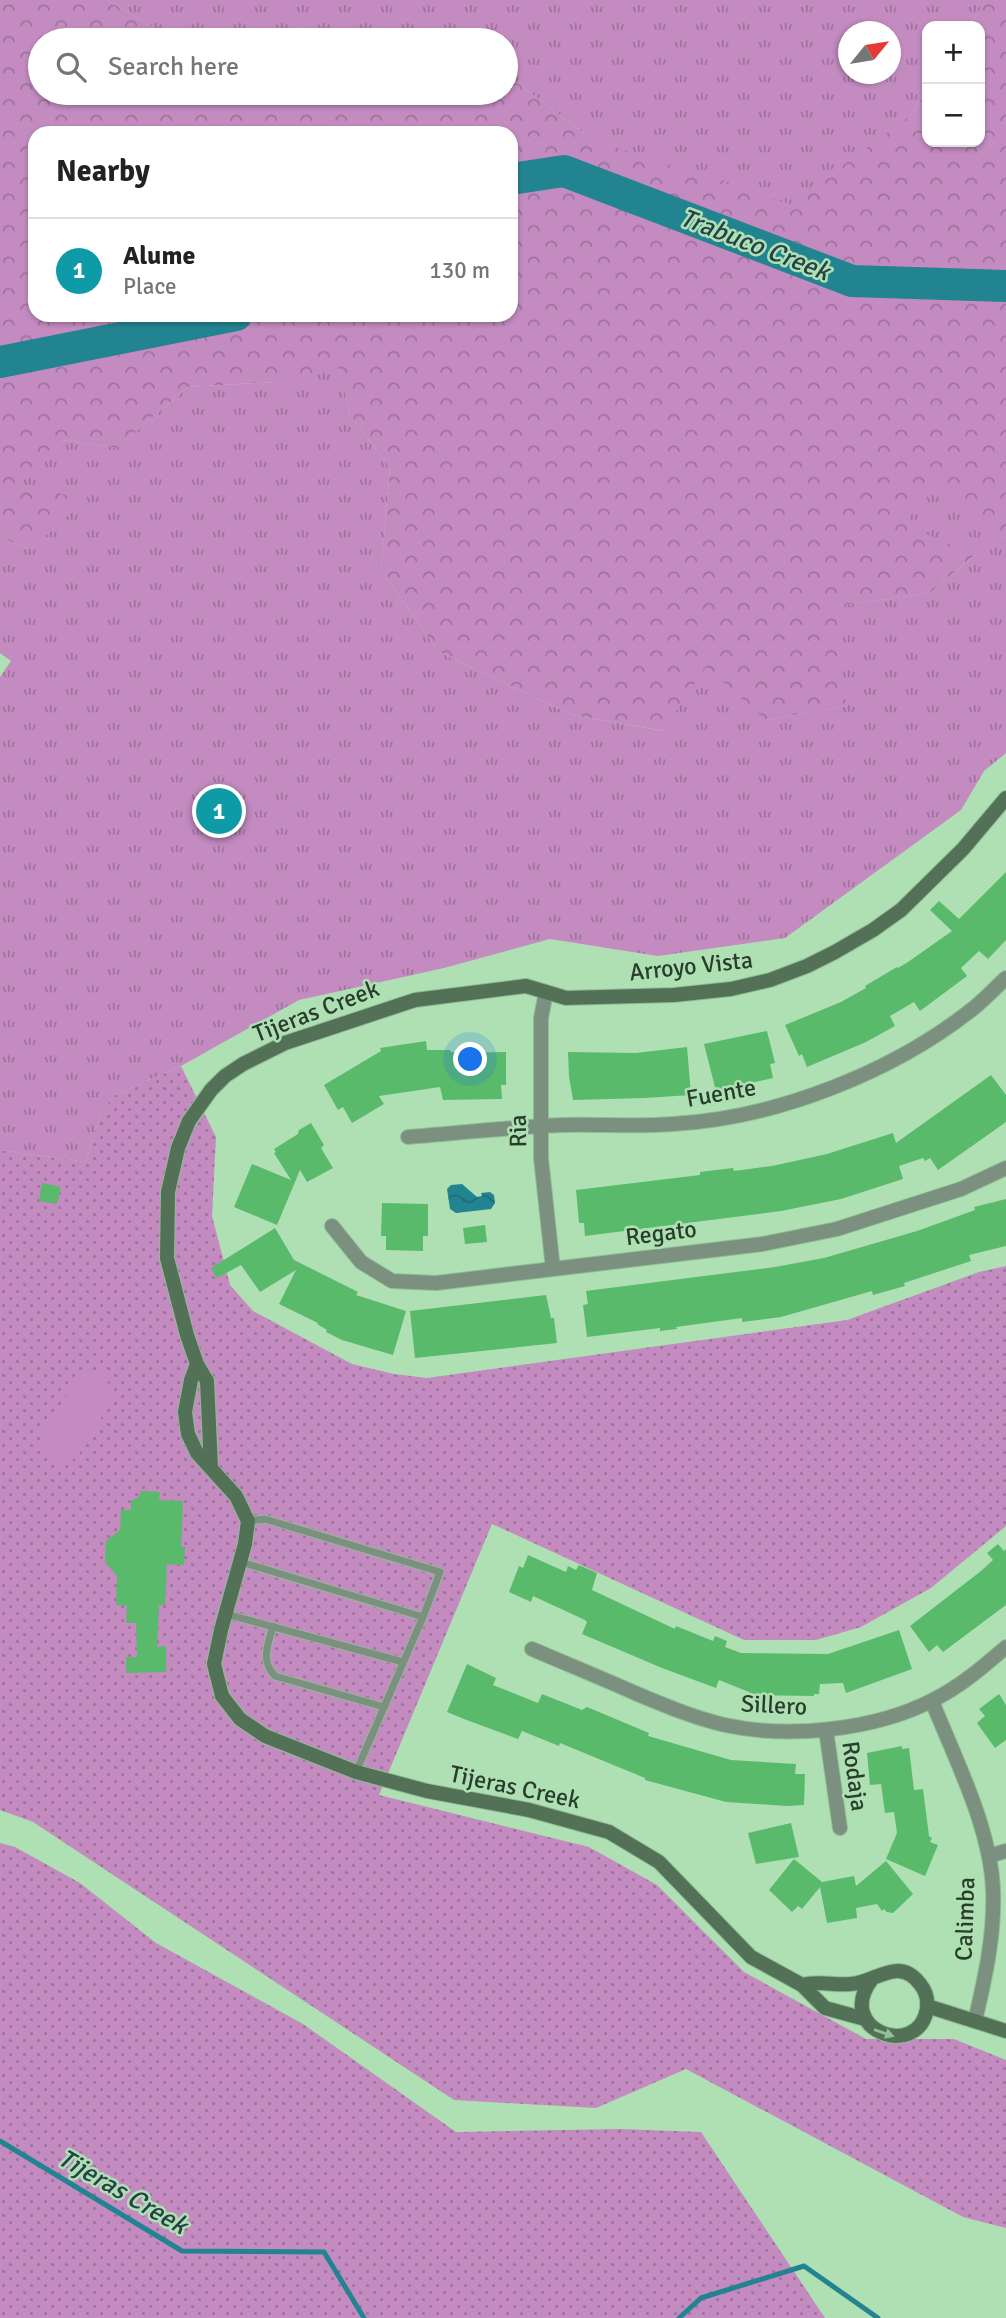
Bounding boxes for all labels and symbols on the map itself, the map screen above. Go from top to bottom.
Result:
north arrow [838,21,901,84]
water label: Trabuco Creek [676,202,836,289]
pin: 1 [196,785,242,837]
street label: Arroyo Vista [628,945,754,987]
street label: Tijeras Creek [249,973,383,1049]
your location [453,1042,487,1076]
street label: Fuente [684,1072,758,1114]
street label: Ria [503,1114,533,1148]
street label: Regato [624,1214,698,1252]
street label: Sillero [740,1688,808,1722]
street label: Rodaja [835,1739,875,1813]
street label: Tijeras Creek [447,1759,583,1815]
street label: Calimba [949,1877,981,1961]
one-way arrow [874,2028,895,2038]
water label: Tijeras Creek [52,2142,194,2243]

